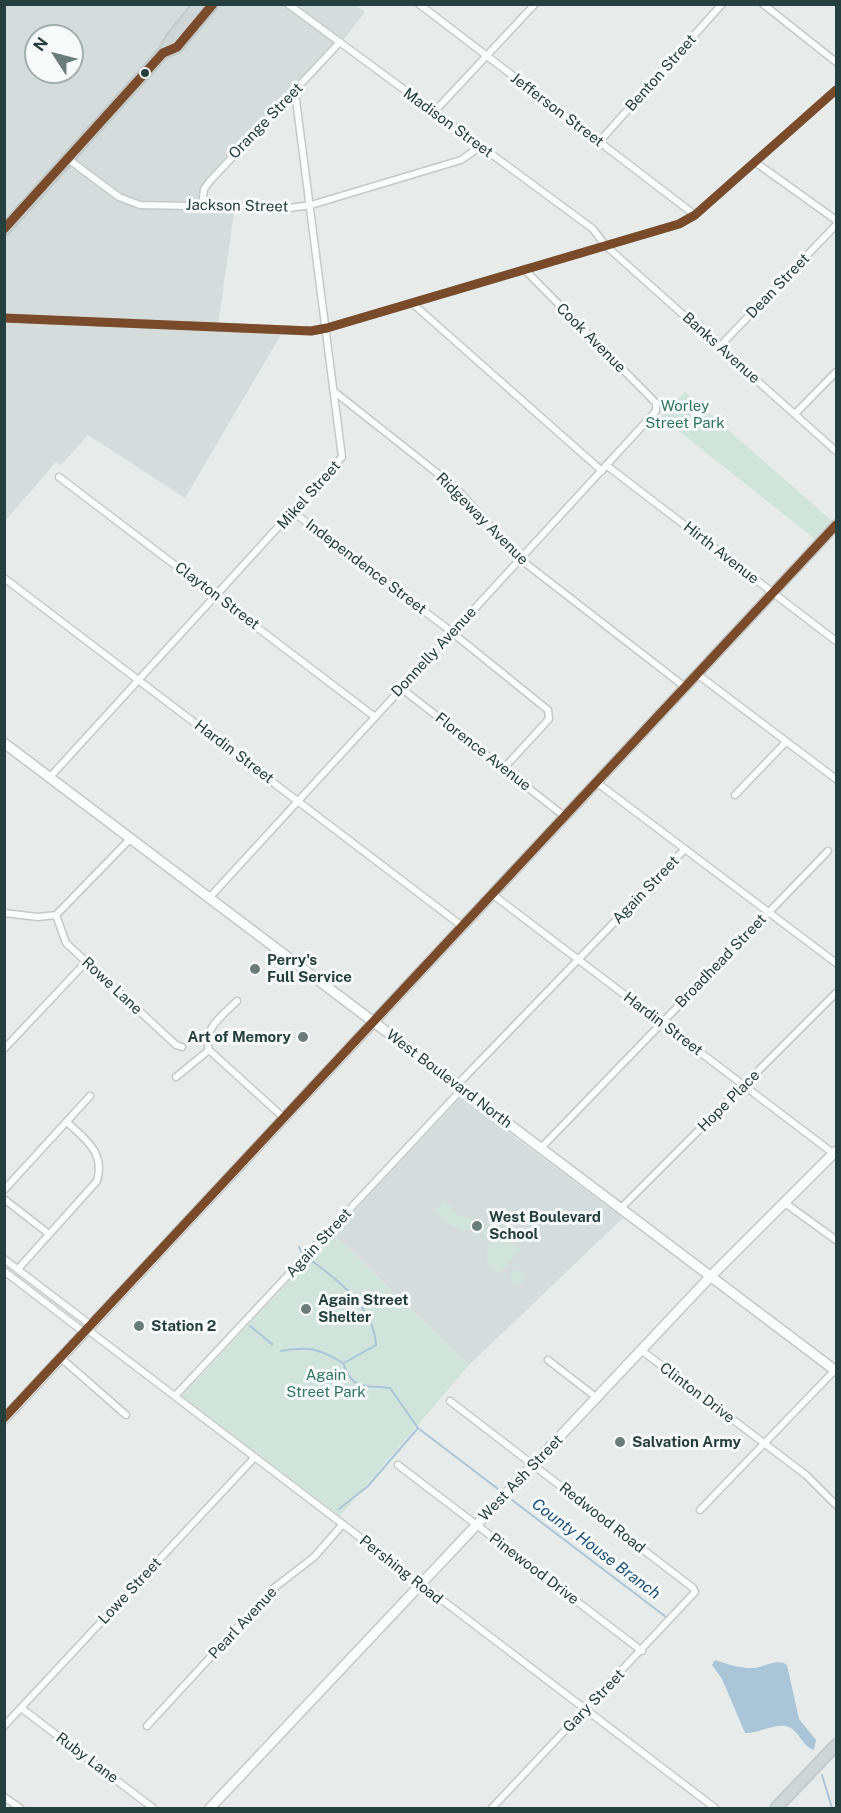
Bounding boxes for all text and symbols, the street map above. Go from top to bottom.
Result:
north arrow [24,24,84,84]
street label: Benton Street [622,31,700,115]
text: N [29,34,52,55]
unlabelled marker [139,67,151,79]
street label: Jefferson Street [507,69,607,151]
street label: Orange Street [225,79,307,163]
street label: Madison Street [400,84,496,162]
street label: Jackson Street [186,196,288,216]
street label: Dean Street [743,250,813,322]
street label: Cook Avenue [553,300,629,376]
street label: Banks Avenue [679,309,763,387]
park label: Worley Street Park [645,397,725,432]
street label: Mikel Street [274,457,344,533]
street label: Ridgeway Avenue [432,469,532,569]
street label: Independence Street [302,516,430,618]
street label: Hirth Avenue [680,518,762,588]
street label: Clayton Street [171,558,263,634]
street label: Donnelly Avenue [388,603,480,701]
street label: Florence Avenue [432,709,534,795]
street label: Hardin Street [191,716,277,788]
street label: Again Street [609,852,683,928]
street label: Broadhead Street [672,910,770,1012]
place label: Perry's Full Service [267,951,352,986]
street label: Rowe Lane [78,954,146,1018]
marker: Perry's Full Service [248,962,262,976]
street label: Hardin Street [620,988,706,1060]
street label: West Boulevard North [383,1026,515,1132]
place label: Art of Memory [188,1028,291,1046]
marker: Art of Memory [296,1030,310,1044]
street label: Hope Place [694,1066,764,1136]
street label: Again Street [283,1205,355,1281]
place label: West Boulevard School [489,1208,601,1243]
marker: West Boulevard School [470,1219,484,1233]
place label: Again Street Shelter [318,1291,409,1326]
marker: Again Street Shelter [299,1302,313,1316]
place label: Station 2 [151,1317,216,1335]
marker: Station 2 [132,1319,146,1333]
street label: Clinton Drive [656,1359,738,1427]
park label: Again Street Park [286,1366,366,1401]
street label: West Ash Street [475,1431,567,1525]
place label: Salvation Army [632,1433,741,1451]
marker: Salvation Army [613,1435,627,1449]
street label: Redwood Road [555,1479,649,1557]
water label: County House Branch [528,1494,664,1604]
street label: Pinewood Drive [486,1529,582,1609]
street label: Pershing Road [356,1532,446,1608]
street label: Lowe Street [95,1554,165,1628]
street label: Pearl Avenue [205,1583,281,1663]
street label: Gary Street [559,1666,629,1736]
street label: Ruby Lane [52,1729,122,1787]

